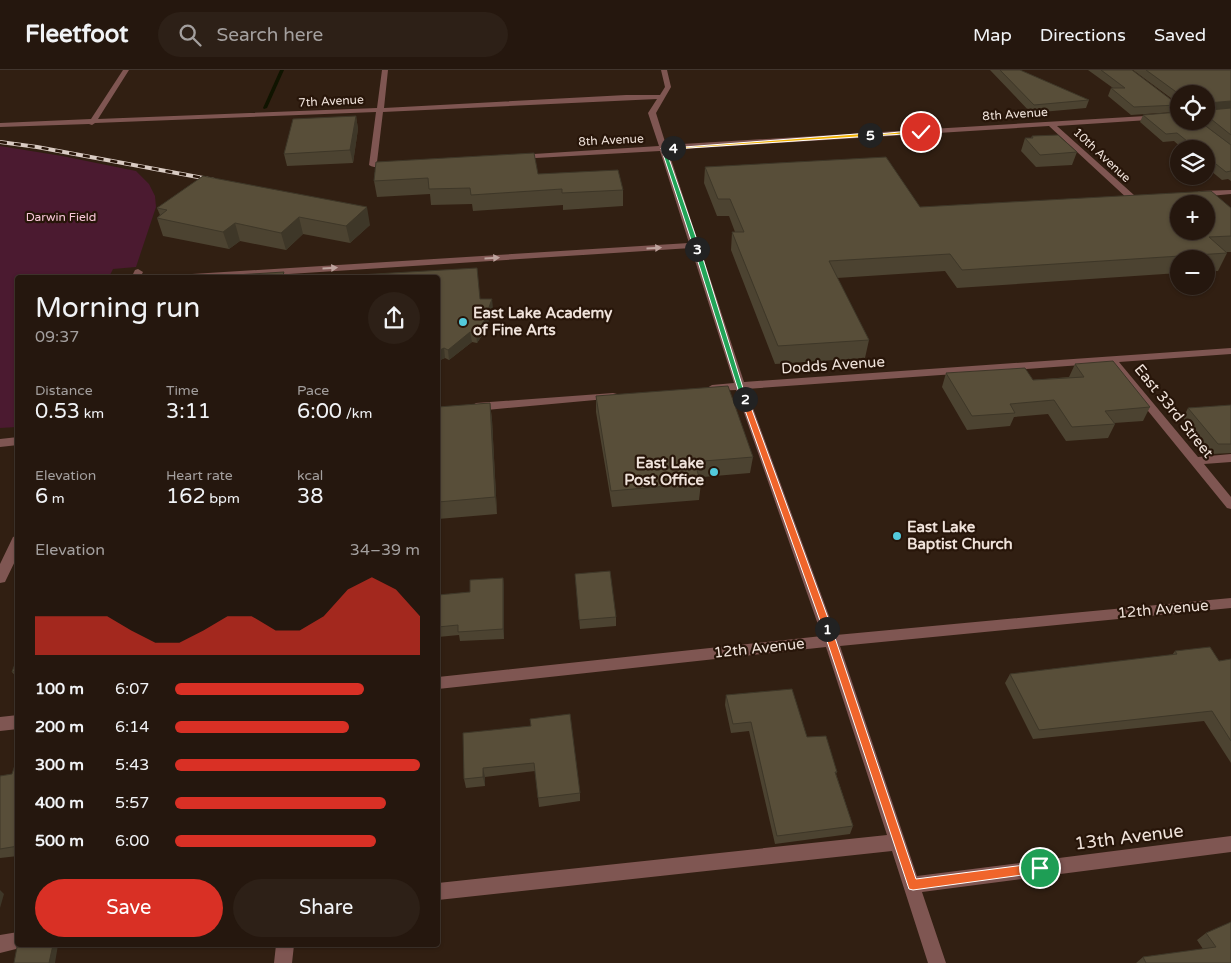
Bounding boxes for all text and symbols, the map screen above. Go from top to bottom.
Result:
search box [158,12,508,57]
text: Fleetfoot [25,20,128,49]
icon: search [176,21,204,49]
text: Search here [216,24,323,46]
text: Map [973,24,1012,46]
text: Directions [1040,24,1126,46]
text: Saved [1154,24,1206,46]
map controls [1170,85,1215,295]
button: locate [1170,85,1215,130]
street label: 7th Avenue [298,92,364,110]
street label: 8th Avenue [982,105,1048,123]
pin [900,111,942,153]
icon: check [907,118,935,146]
pin: 5 [858,122,882,148]
street label: 10th Avenue [1071,125,1134,185]
text: 5 [866,127,875,144]
street label: 8th Avenue [578,131,644,149]
pin: 4 [660,136,686,160]
text: 4 [669,140,678,157]
button: layers [1170,140,1215,185]
button: + [1170,195,1215,240]
park label: Darwin Field [26,210,96,224]
pin: 3 [684,236,710,262]
text: 3 [693,241,702,258]
one-way arrow [646,243,662,251]
button: − [1170,250,1215,295]
one-way arrow [484,253,500,261]
one-way arrow [322,263,338,271]
text: Morning run [35,291,200,325]
button: share [368,292,420,344]
place label: East Lake Academy of Fine Arts [473,304,612,339]
marker: East Lake Academy of Fine Arts [457,316,469,328]
text: 09:37 [35,327,79,347]
street label: Dodds Avenue [781,352,885,378]
street label: East 33rd Street [1131,361,1217,462]
text: Distance [35,382,93,399]
text: Time [166,382,199,399]
text: Pace [297,382,329,399]
pin: 2 [732,386,758,412]
text: 2 [741,391,750,408]
text: 0.53 [35,399,80,424]
text: 3:11 [166,399,211,424]
text: 6:00 [297,399,342,424]
text: km [80,405,104,422]
text: /km [342,405,372,422]
place label: East Lake Post Office [624,454,705,489]
marker: East Lake Post Office [708,466,720,478]
text: Elevation [35,467,96,484]
text: Heart rate [166,467,233,484]
text: kcal [297,467,323,484]
text: 6 [35,484,48,509]
text: 162 [166,484,206,509]
text: 38 [297,484,323,509]
text: m [48,490,65,507]
text: bpm [206,490,240,507]
place label: East Lake Baptist Church [907,518,1013,554]
marker: East Lake Baptist Church [891,530,903,542]
text: Elevation [35,540,105,560]
text: 34–39 m [350,540,420,560]
street label: 12th Avenue [1117,596,1209,622]
pin: 1 [814,616,840,642]
text: 1 [823,621,832,638]
street label: 12th Avenue [713,634,805,662]
text: 100 m [35,679,84,699]
text: 6:07 [115,679,149,699]
text: 200 m [35,717,84,737]
text: 6:14 [115,717,149,737]
text: 300 m [35,755,84,775]
text: 5:43 [115,755,149,775]
text: 400 m [35,793,84,813]
text: 5:57 [115,793,149,813]
street label: 13th Avenue [1073,819,1185,855]
text: 500 m [35,831,84,851]
text: 6:00 [115,831,149,851]
pin [1019,847,1061,889]
icon: arrive [1026,854,1054,882]
button: Save [35,879,223,937]
button: Share [233,879,420,937]

